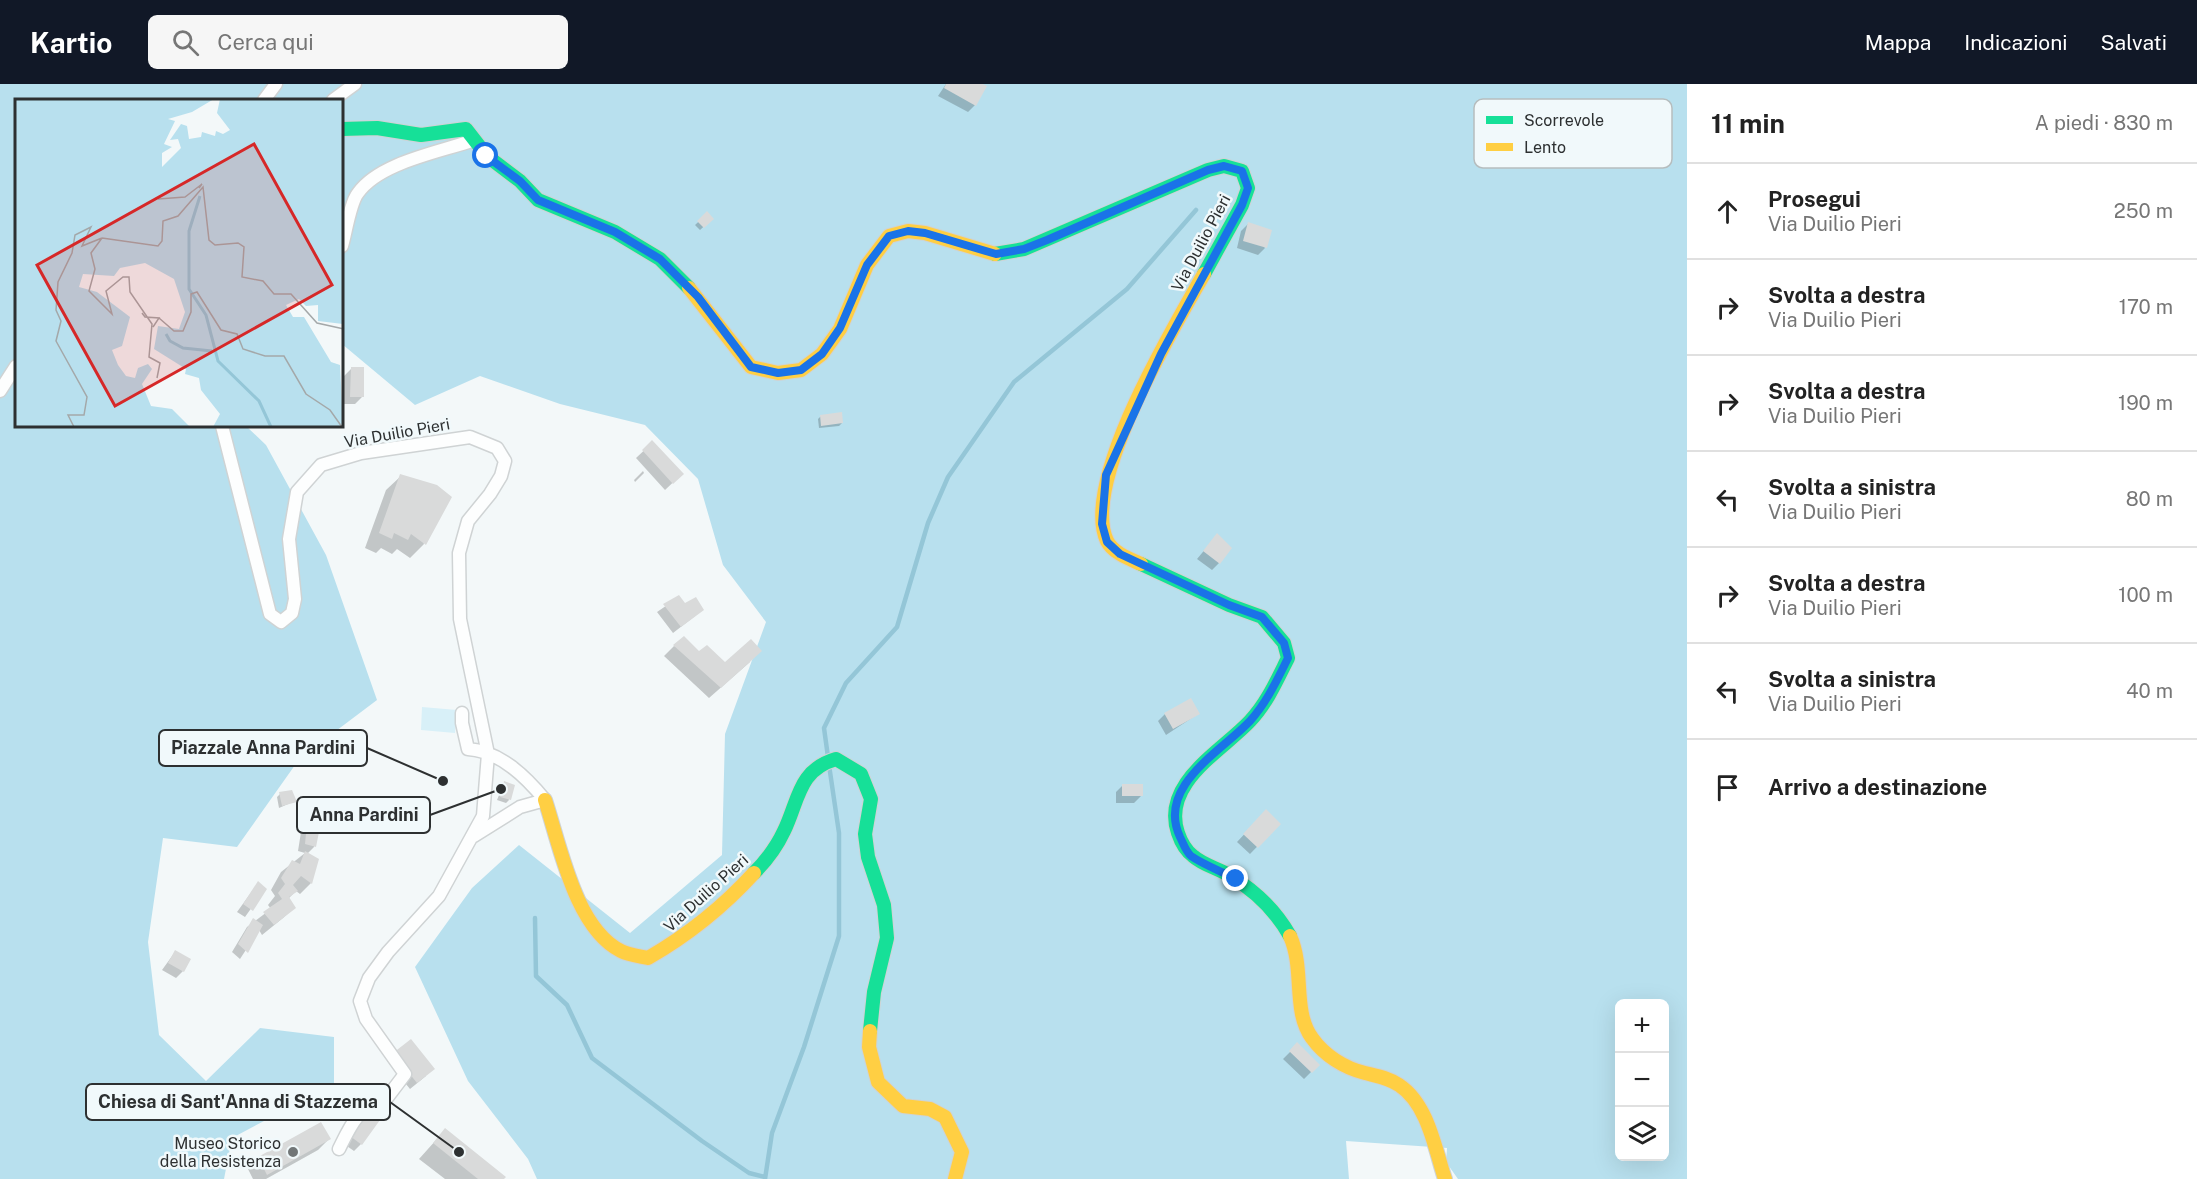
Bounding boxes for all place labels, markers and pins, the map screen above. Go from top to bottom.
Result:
callout: Piazzale Anna Pardini [159,730,367,766]
callout: Anna Pardini [297,797,430,833]
callout: Chiesa di Sant'Anna di Stazzema [86,1084,390,1120]
place label: Museo Storico della Resistenza [160,1134,281,1171]
marker: Museo Storico della Resistenza [286,1145,300,1159]

